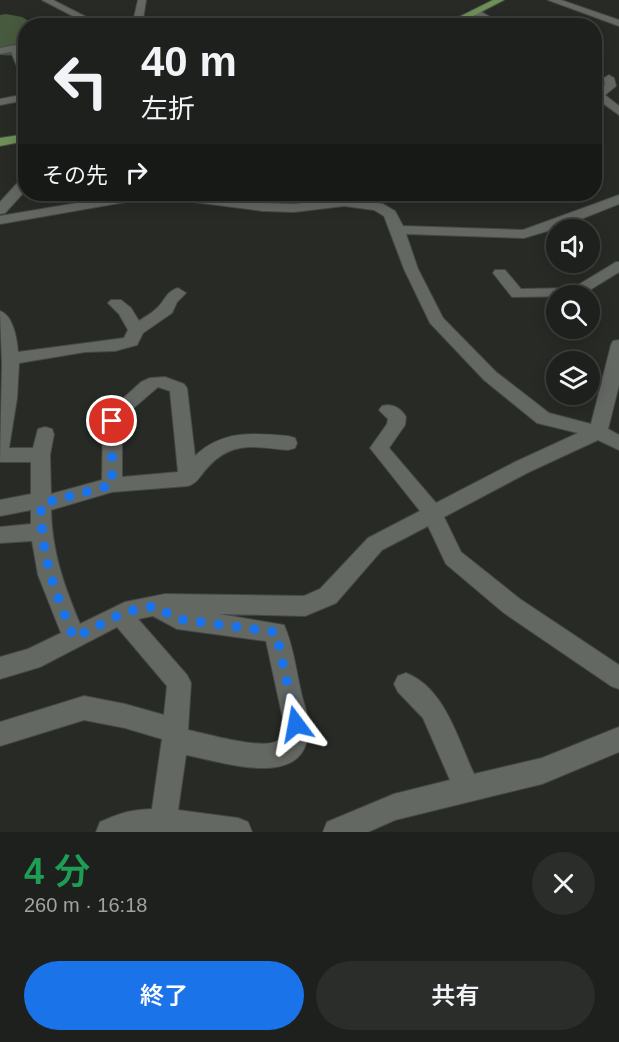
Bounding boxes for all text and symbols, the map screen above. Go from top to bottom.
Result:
text: 40 m [141,38,237,85]
icon: left [42,42,120,120]
text: 左折 [141,94,195,124]
icon: right [120,156,153,189]
text: その先 [42,163,108,188]
map controls [546,219,600,405]
button: sound [546,219,600,273]
button: search [546,285,600,339]
button: layers [546,351,600,405]
pin [86,395,137,446]
icon: arrive [95,404,128,437]
position arrow [264,692,328,756]
text: 4 分 [24,851,90,892]
button: close [532,852,595,915]
text: 260 m · 16:18 [24,894,147,916]
button: 終了 [24,961,304,1030]
button: 共有 [316,961,595,1030]

